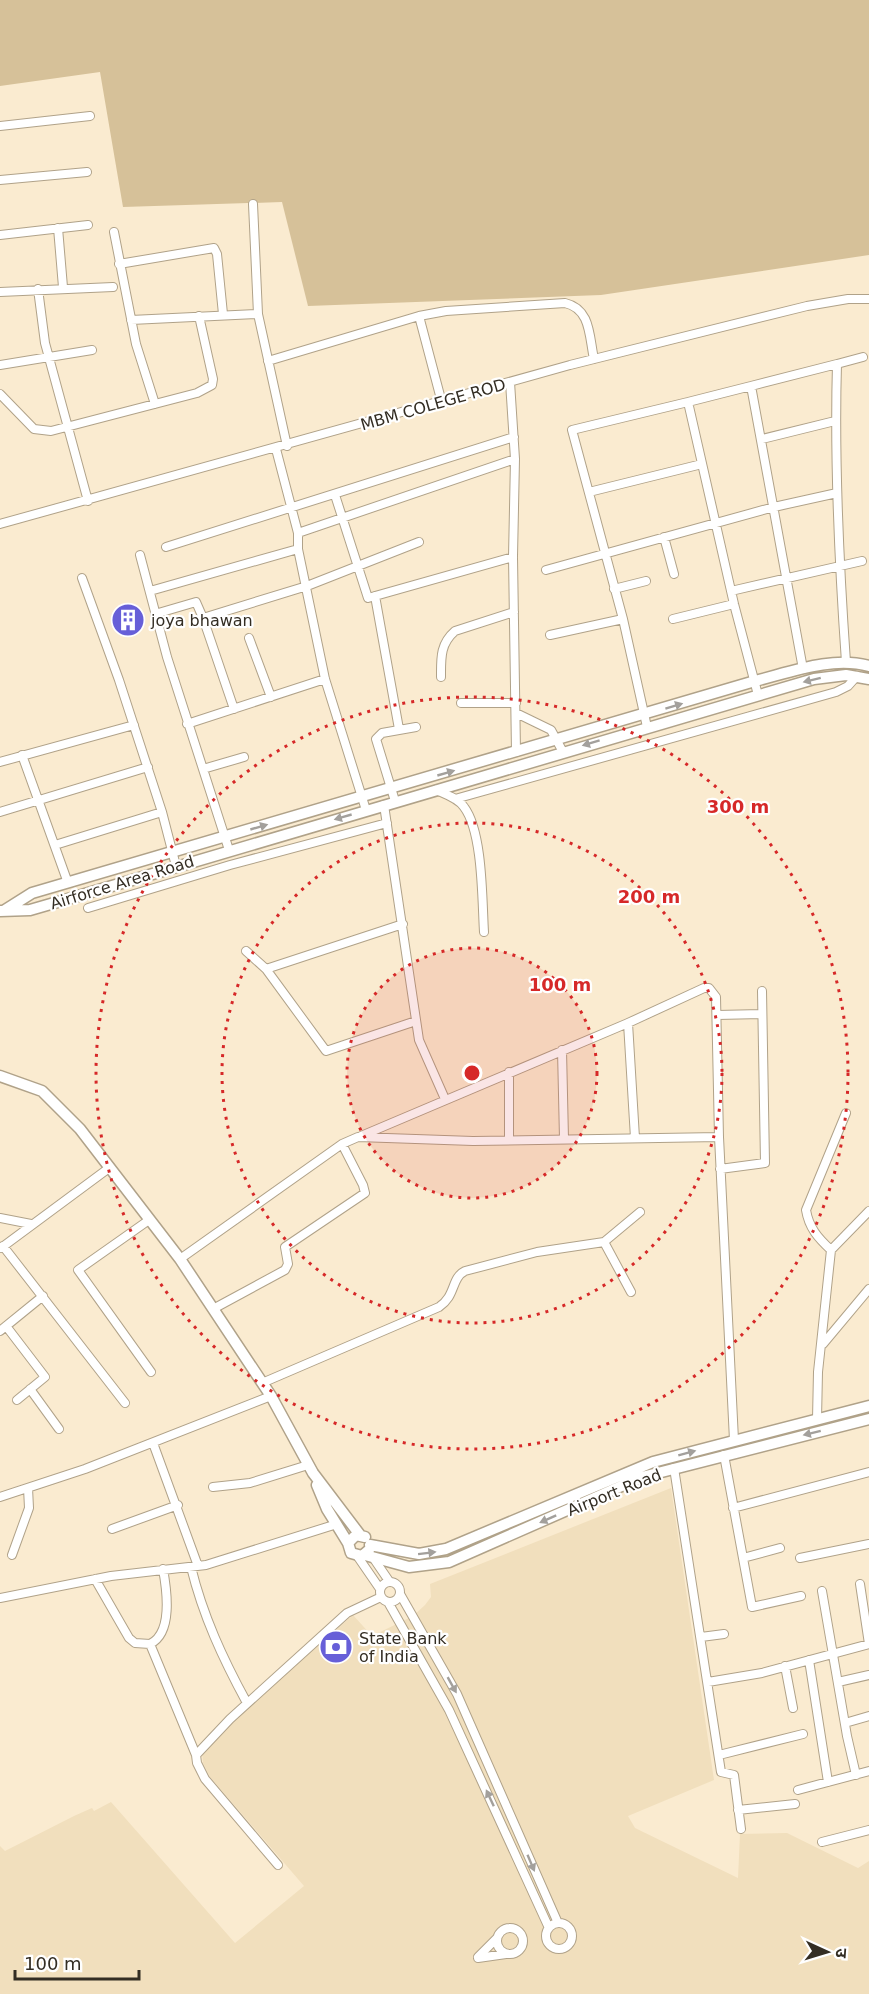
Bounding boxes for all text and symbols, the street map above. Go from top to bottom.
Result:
street label: MBM COLEGE ROD [358,375,508,434]
building icon: joya bhawan [110,602,146,638]
place label: joya bhawan [150,611,253,630]
one-way arrow [802,676,821,686]
one-way arrow [665,701,683,710]
one-way arrow [582,739,600,748]
one-way arrow [437,768,455,777]
text: 300 m [707,796,769,817]
one-way arrow [334,813,352,822]
one-way arrow [250,822,268,831]
street label: Airforce Area Road [48,852,196,913]
text: 200 m [618,886,680,907]
text: 100 m [529,974,591,995]
centre of rings [462,1063,482,1083]
one-way arrow [803,1428,821,1438]
one-way arrow [678,1447,696,1457]
street label: Airport Road [564,1465,664,1520]
one-way arrow [538,1514,556,1524]
one-way arrow [418,1548,437,1557]
bank icon: State Bank of India [318,1629,354,1665]
place label: State Bank of India [359,1629,447,1666]
one-way arrow [446,1677,457,1693]
one-way arrow [485,1790,494,1807]
one-way arrow [527,1854,536,1872]
north arrow [797,1922,857,1982]
scale bar [15,1943,140,1981]
text: उ [832,1948,851,1959]
text: 100 m [24,1953,82,1974]

